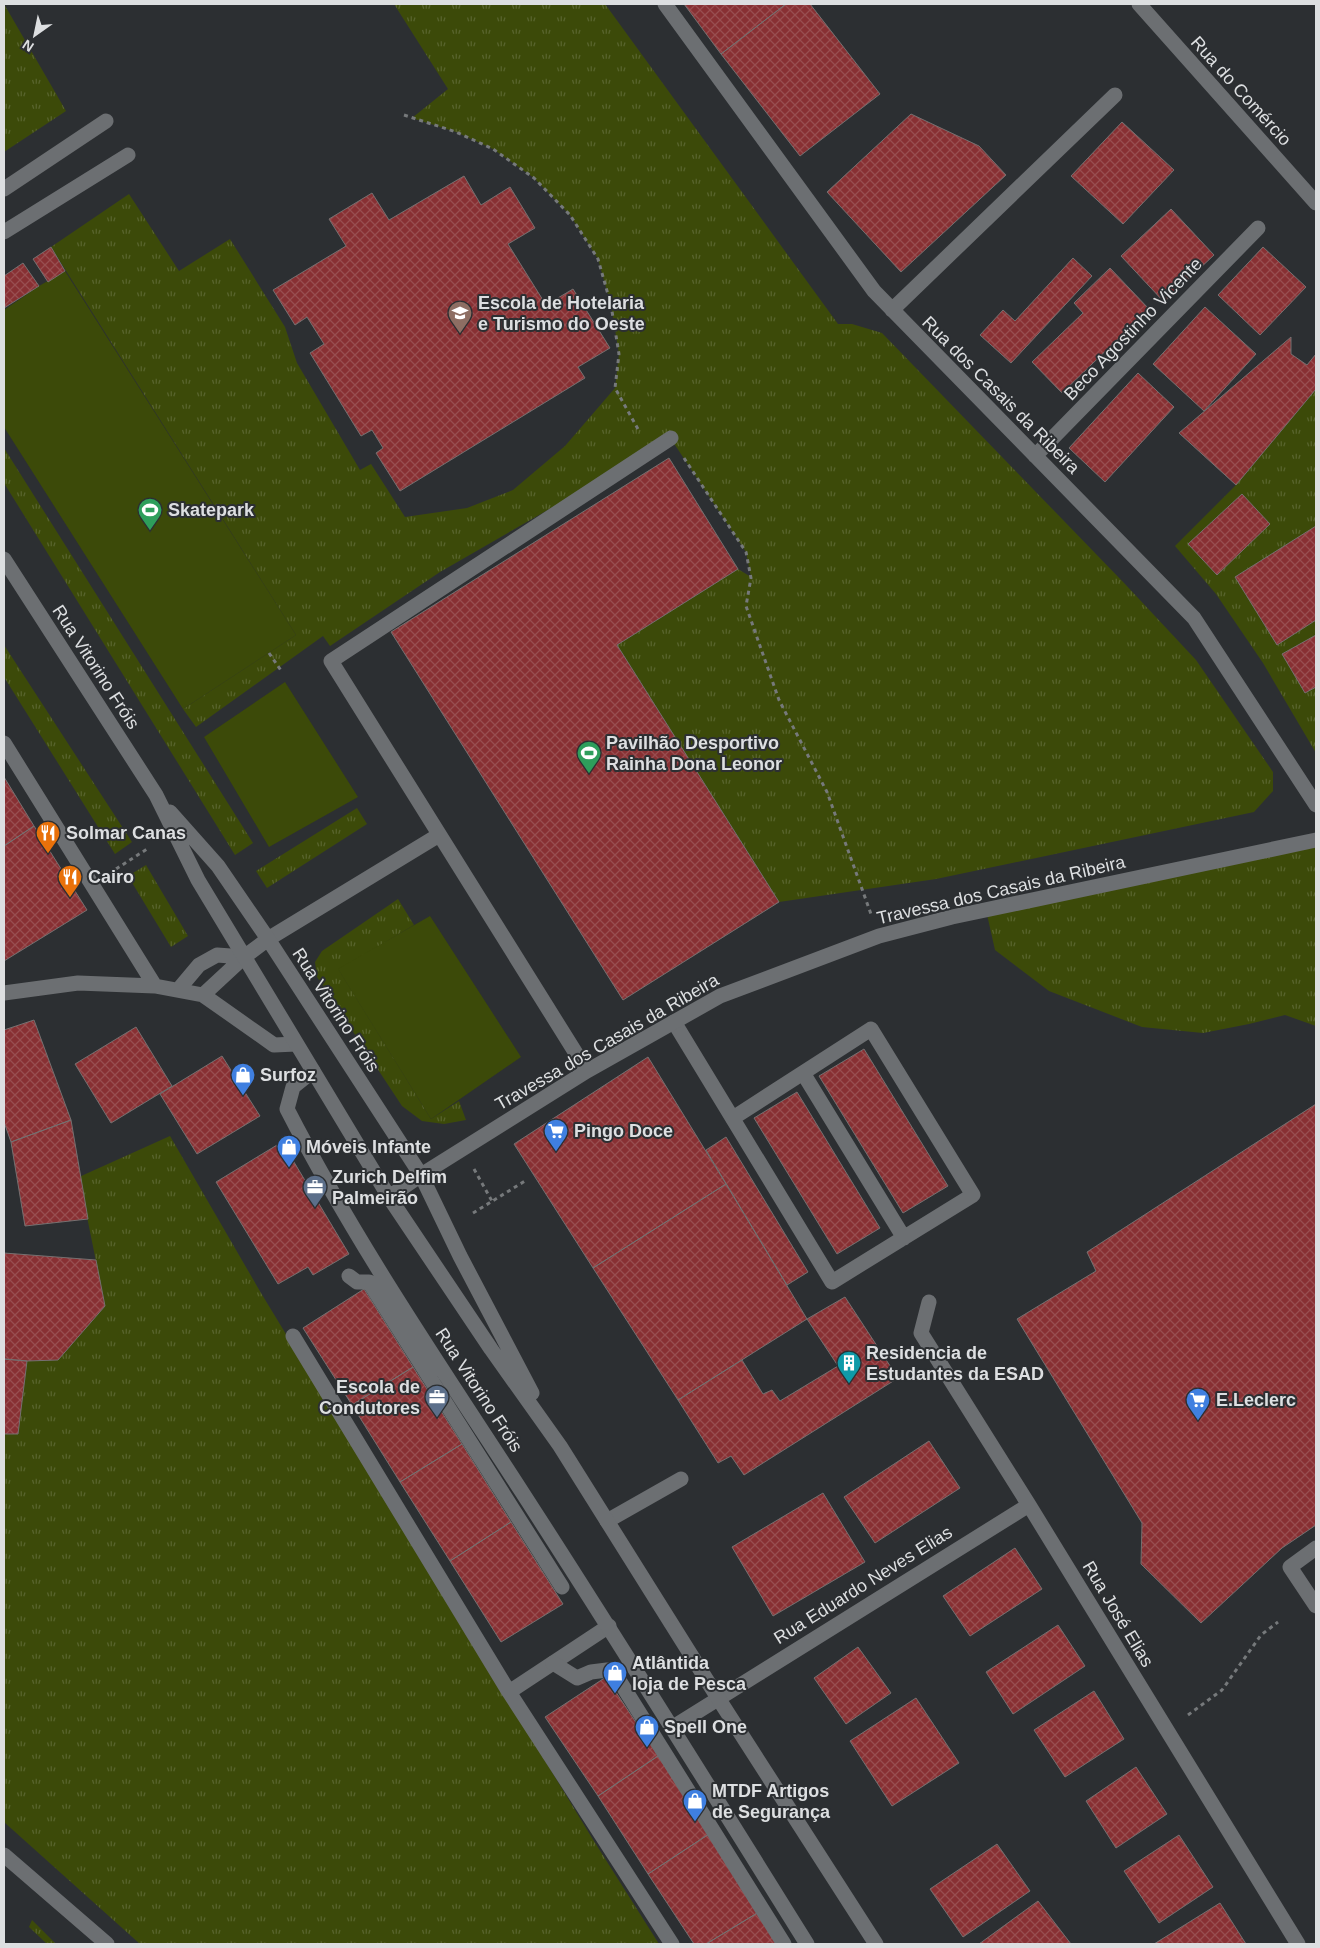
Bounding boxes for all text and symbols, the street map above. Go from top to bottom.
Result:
north arrow [10,10,60,60]
street label: Rua do Comércio [1187,32,1295,150]
text: N [19,36,37,55]
street label: Beco Agostinho Vicente [1060,254,1206,404]
place label: Escola de Hotelaria e Turismo do Oeste [478,293,645,334]
school or university icon: Escola de Hotelaria e Turismo do Oeste [447,300,473,334]
street label: Rua dos Casais da Ribeira [918,312,1084,478]
sports icon: Skatepark [137,497,163,531]
place label: Skatepark [168,500,255,520]
street label: Rua Vitorino Fróis [48,601,144,733]
place label: Pavilhão Desportivo Rainha Dona Leonor [606,733,782,774]
sports icon: Pavilhão Desportivo Rainha Dona Leonor [576,740,602,774]
restaurant icon: Solmar Canas [35,820,61,854]
place label: Solmar Canas [66,823,186,843]
street label: Travessa dos Casais da Ribeira [875,851,1128,928]
restaurant icon: Cairo [57,864,83,898]
place label: Cairo [88,867,134,887]
street label: Rua Vitorino Fróis [288,944,384,1076]
street label: Travessa dos Casais da Ribeira [492,969,723,1114]
shop icon: Surfoz [230,1062,256,1096]
place label: Surfoz [260,1065,316,1085]
supermarket icon: Pingo Doce [543,1118,569,1152]
place label: Pingo Doce [574,1121,673,1141]
shop icon: Móveis Infante [276,1134,302,1168]
place label: Móveis Infante [306,1137,431,1157]
place label: Zurich Delfim Palmeirão [332,1167,447,1208]
office icon: Zurich Delfim Palmeirão [302,1174,328,1208]
street label: Rua Vitorino Fróis [431,1324,527,1456]
place label: Residencia de Estudantes da ESAD [866,1343,1044,1384]
building icon: Residencia de Estudantes da ESAD [836,1350,862,1384]
place label: Escola de Condutores [319,1377,420,1418]
office icon: Escola de Condutores [424,1384,450,1418]
supermarket icon: E.Leclerc [1185,1387,1211,1421]
place label: E.Leclerc [1216,1390,1296,1410]
street label: Rua Eduardo Neves Elias [770,1522,956,1648]
street label: Rua José Elias [1079,1557,1157,1671]
place label: Atlântida loja de Pesca [632,1653,747,1694]
shop icon: Atlântida loja de Pesca [602,1660,628,1694]
shop icon: Spell One [634,1714,660,1748]
place label: Spell One [664,1717,747,1737]
place label: MTDF Artigos de Segurança [712,1781,831,1822]
shop icon: MTDF Artigos de Segurança [682,1788,708,1822]

